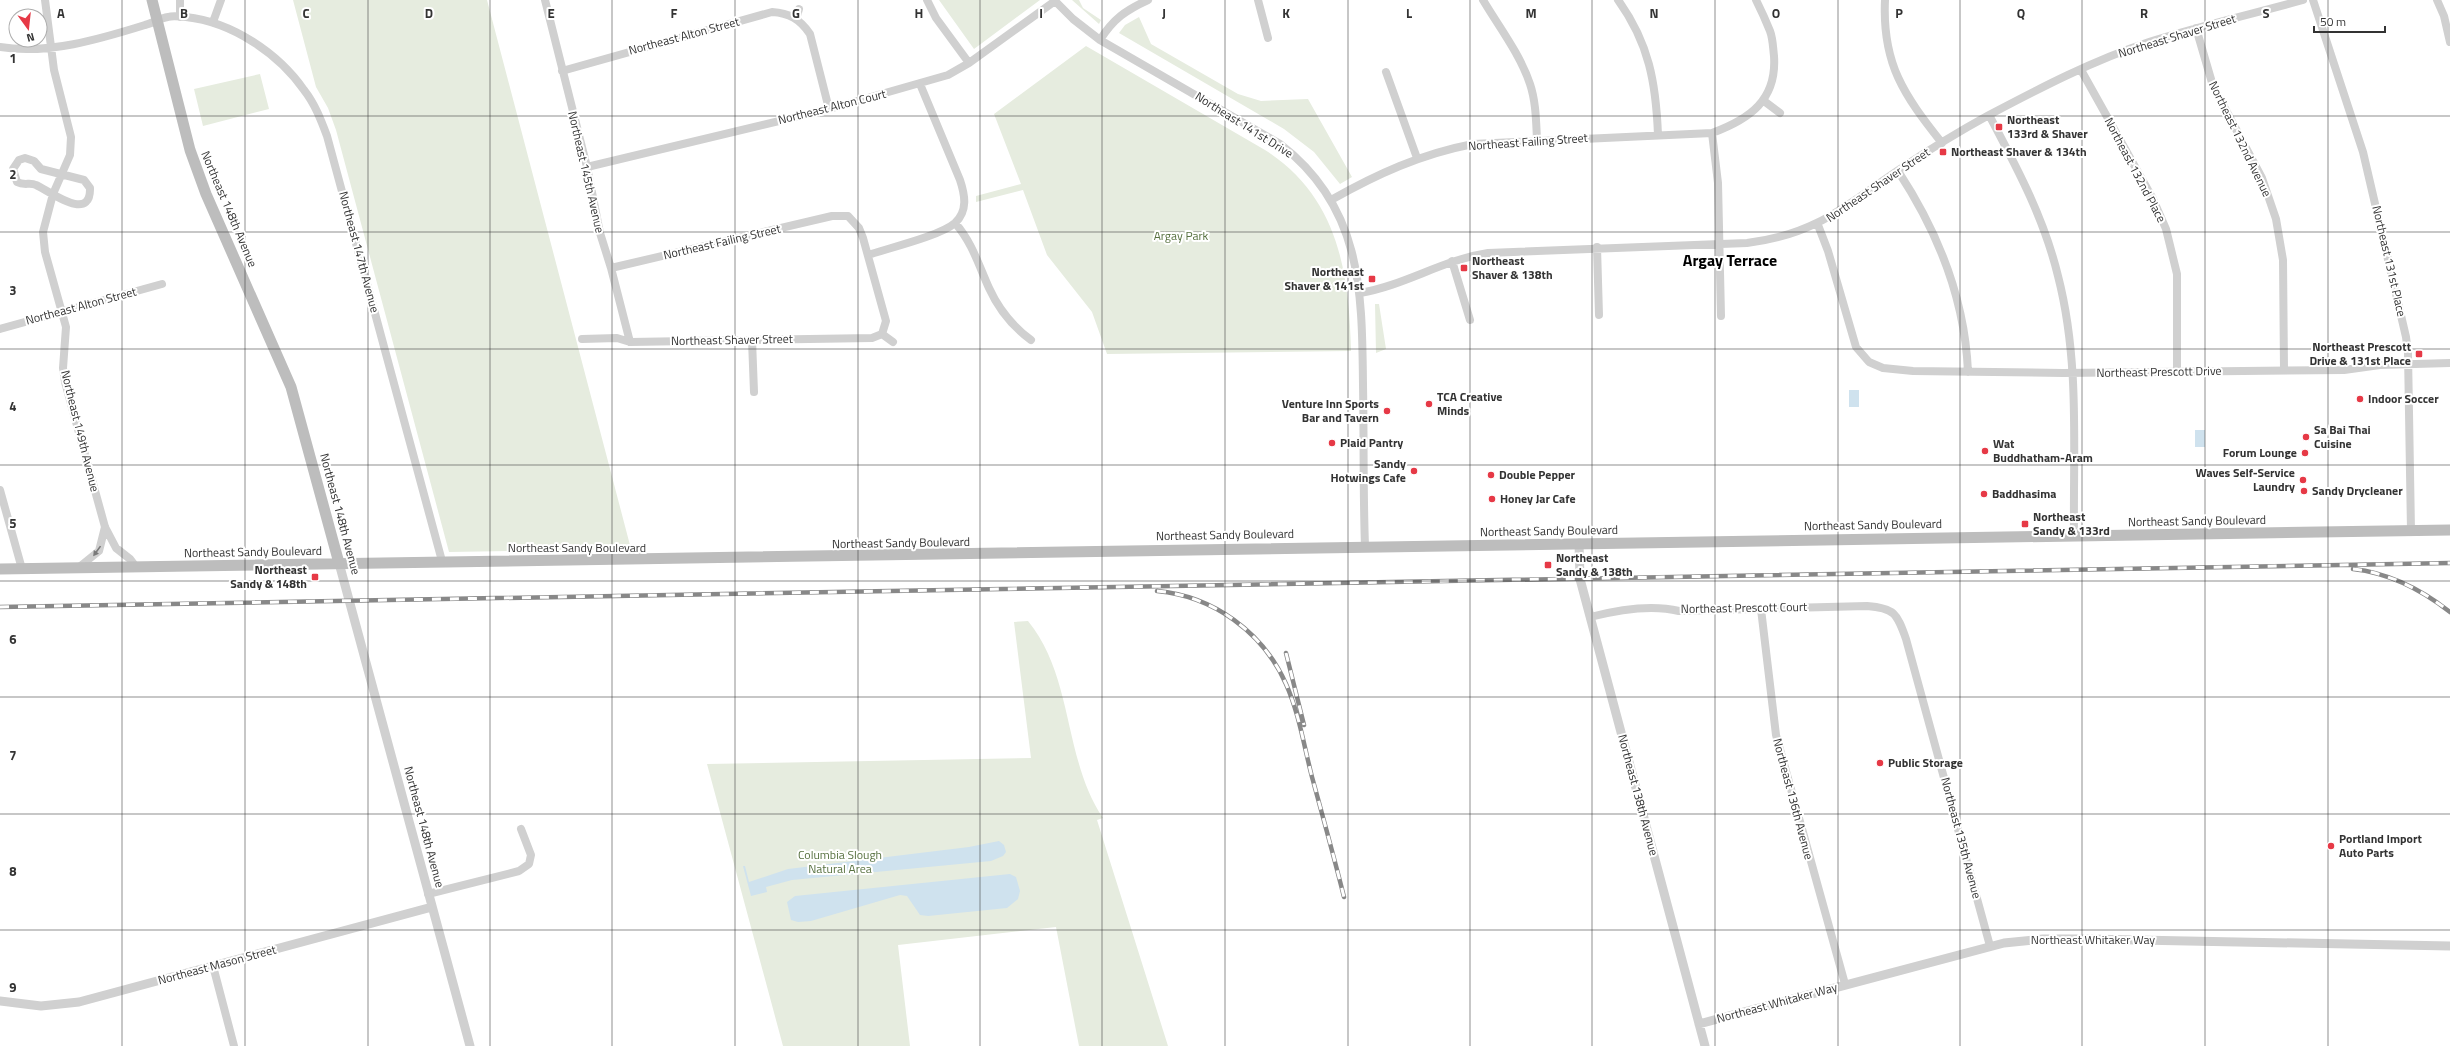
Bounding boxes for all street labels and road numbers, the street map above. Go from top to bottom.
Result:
street label: Northeast Shaver Street [2116,8,2239,62]
street label: Northeast Alton Street [626,11,742,59]
street label: Northeast 132nd Avenue [2204,78,2277,200]
street label: Northeast Alton Court [776,84,889,129]
street label: Northeast 141st Drive [1192,87,1297,162]
street label: Northeast 145th Avenue [563,109,610,235]
street label: Northeast 132nd Place [2100,114,2171,226]
street label: Northeast Failing Street [1468,128,1589,155]
street label: Northeast Shaver Street [1822,142,1934,227]
street label: Northeast 148th Avenue [196,148,263,270]
street label: Northeast 147th Avenue [334,189,385,315]
street label: Northeast 131st Place [2367,203,2412,318]
street label: Northeast Failing Street [661,219,783,264]
street label: Northeast Alton Street [23,281,139,329]
street label: Northeast Shaver Street [671,329,794,350]
street label: Northeast Prescott Drive [2096,361,2222,382]
street label: Northeast 149th Avenue [56,368,105,494]
street label: Northeast 148th Avenue [315,451,366,577]
street label: Northeast Sandy Boulevard [2128,510,2266,531]
street label: Northeast Sandy Boulevard [1804,514,1942,535]
street label: Northeast Sandy Boulevard [1480,520,1618,541]
street label: Northeast Sandy Boulevard [1156,524,1294,545]
street label: Northeast Sandy Boulevard [832,532,970,553]
street label: Northeast Sandy Boulevard [508,538,646,557]
street label: Northeast Sandy Boulevard [184,541,322,562]
street label: Northeast Prescott Court [1681,597,1808,618]
street label: Northeast 138th Avenue [1613,732,1664,858]
street label: Northeast 136th Avenue [1768,736,1819,862]
street label: Northeast 148th Avenue [399,764,450,890]
street label: Northeast 135th Avenue [1936,775,1987,901]
street label: Northeast Whitaker Way [2031,930,2155,949]
street label: Northeast Mason Street [156,939,279,989]
street label: Northeast Whitaker Way [1714,977,1840,1028]

